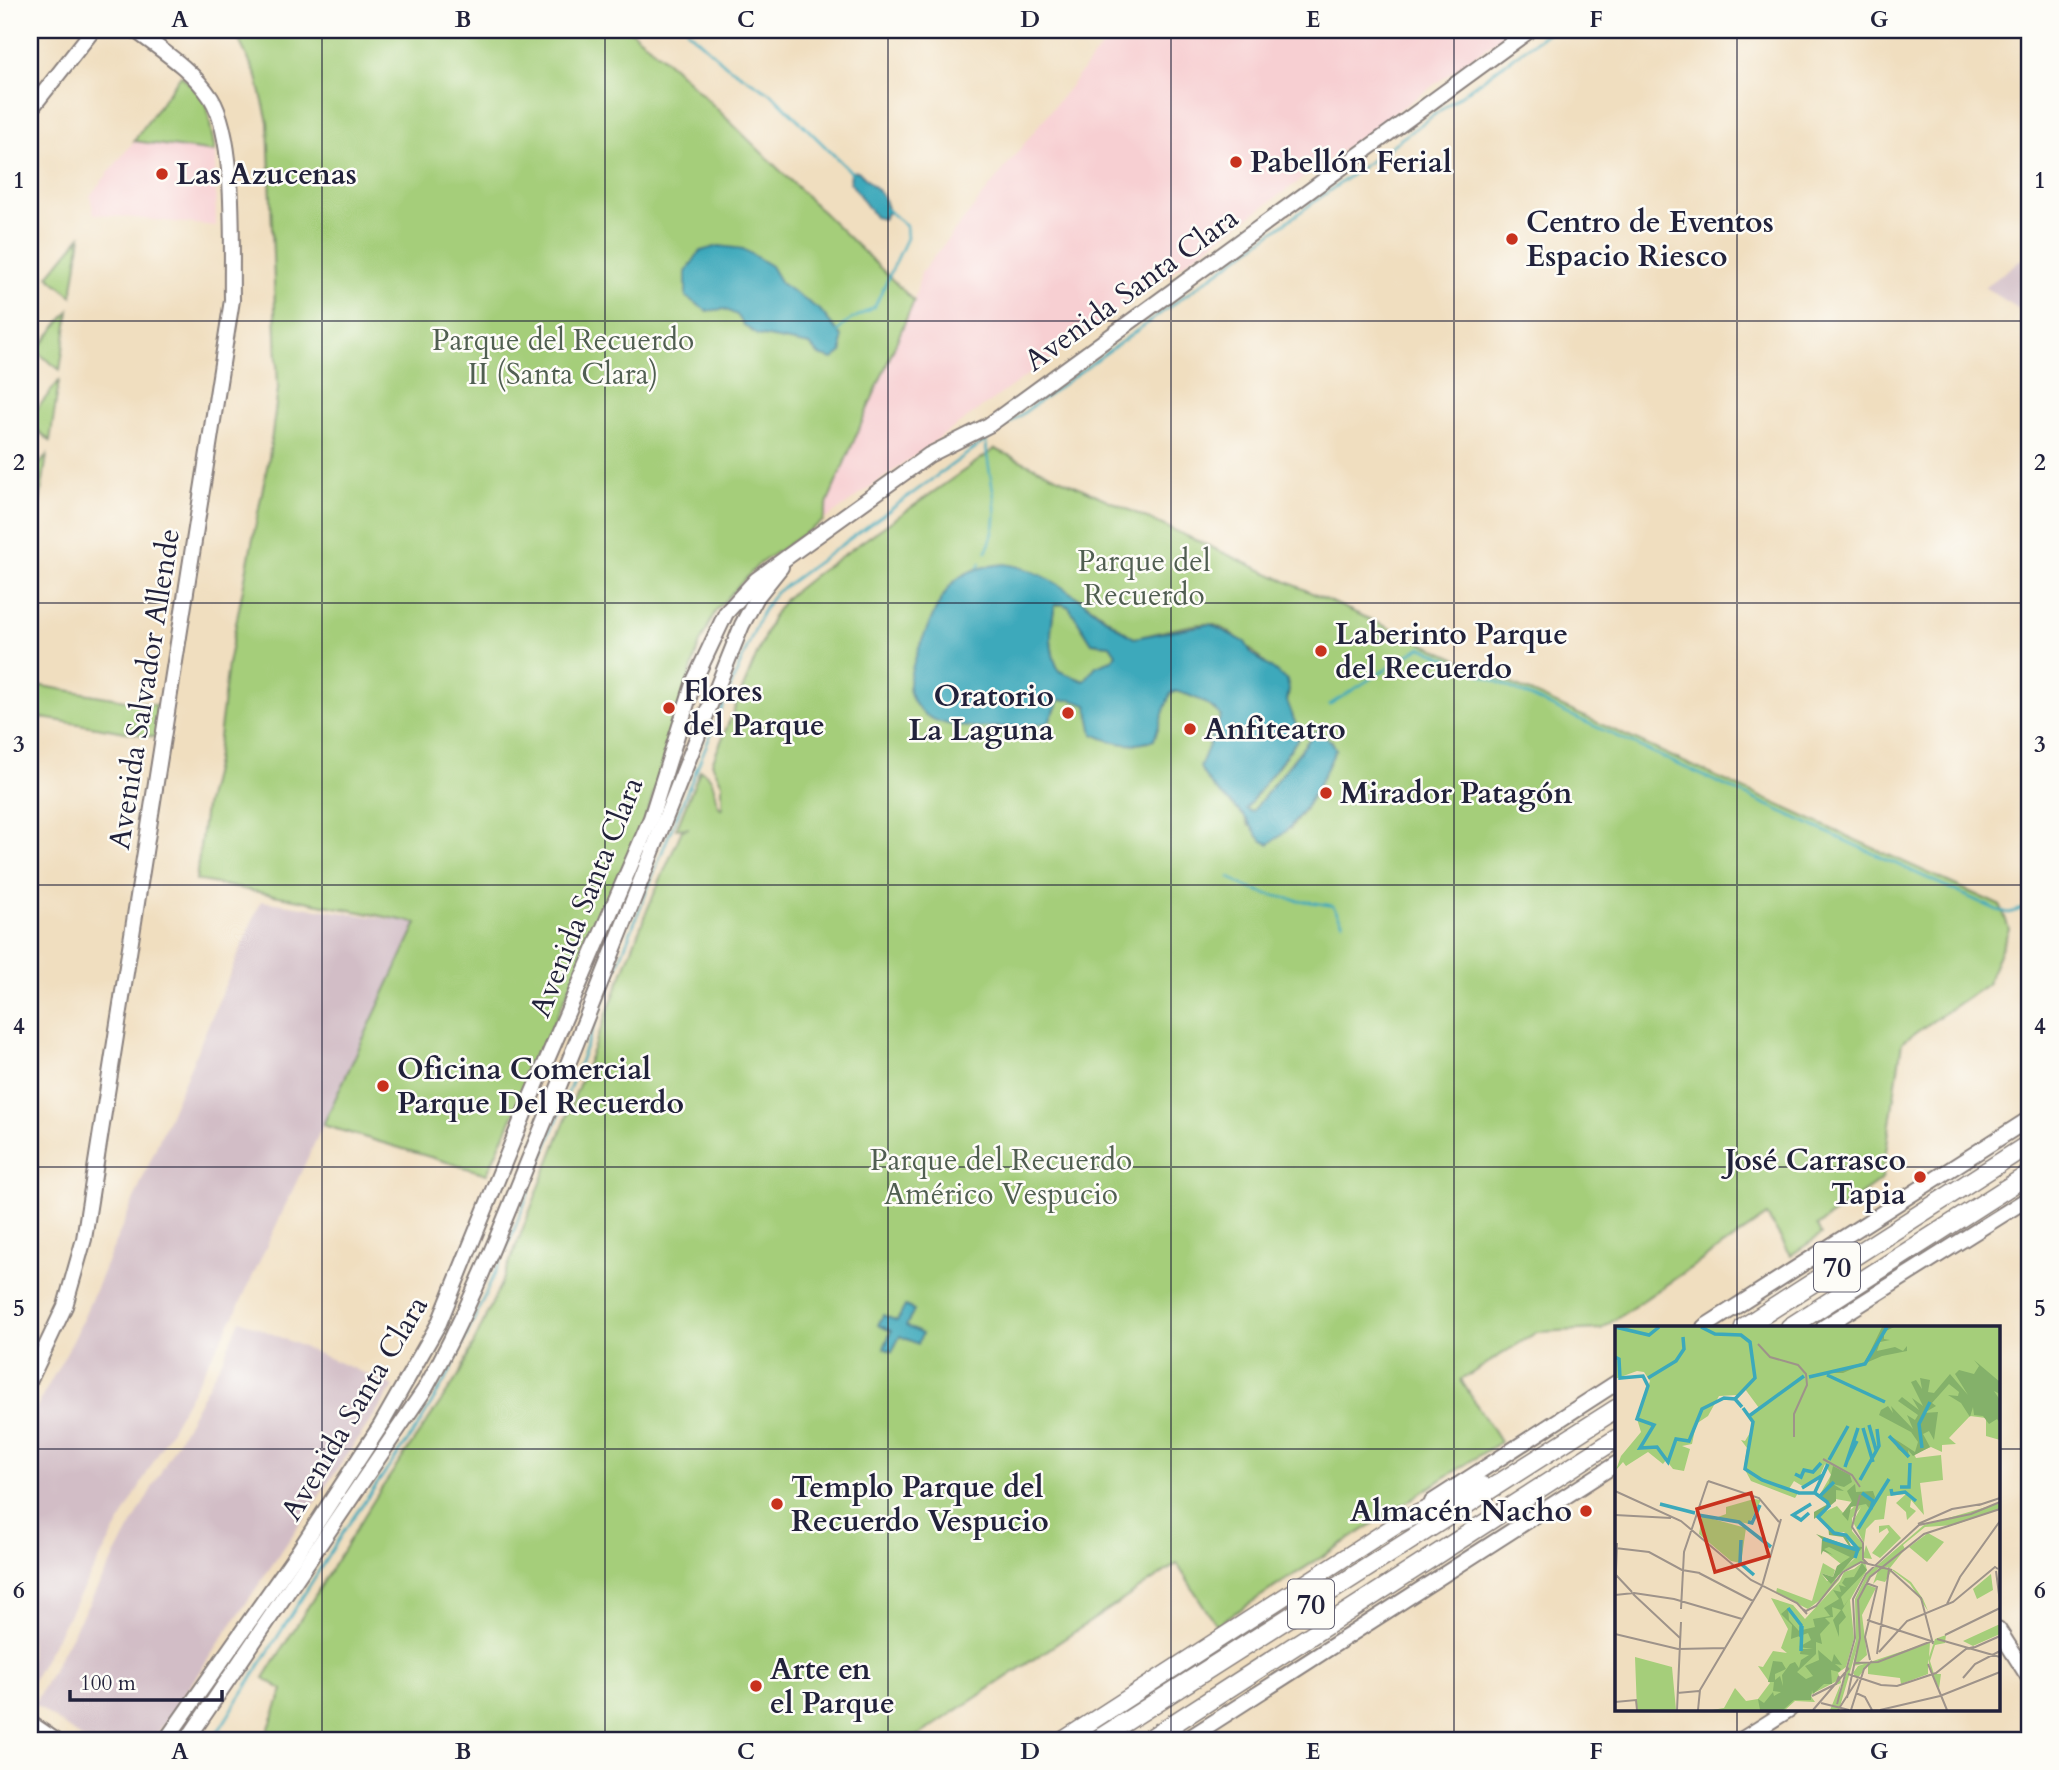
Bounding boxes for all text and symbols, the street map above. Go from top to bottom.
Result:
text: A [171,4,189,35]
text: B [455,4,471,35]
text: C [737,4,755,35]
text: D [1020,4,1040,35]
text: E [1306,4,1320,35]
text: F [1589,4,1603,35]
text: G [1870,4,1889,35]
place label: Pabellón Ferial [1250,142,1452,183]
place label: Las Azucenas [176,154,357,195]
marker: Pabellón Ferial [1228,154,1244,170]
text: 1 [13,165,25,196]
text: 1 [2034,165,2046,196]
marker: Las Azucenas [154,166,170,182]
street label: Avenida Santa Clara [1016,198,1247,381]
place label: Centro de Eventos Espacio Riesco [1526,202,1774,277]
marker: Centro de Eventos Espacio Riesco [1504,231,1520,247]
park label: Parque del Recuerdo II (Santa Clara) [432,320,694,395]
text: 2 [13,447,25,478]
text: 2 [2034,447,2046,478]
street label: Avenida Salvador Allende [99,526,190,853]
park label: Parque del Recuerdo [1077,541,1211,616]
place label: Laberinto Parque del Recuerdo [1335,614,1568,689]
marker: Laberinto Parque del Recuerdo [1313,643,1329,659]
place label: Flores del Parque [683,671,825,746]
place label: Oratorio La Laguna [908,676,1054,751]
marker: Flores del Parque [661,700,677,716]
marker: Oratorio La Laguna [1060,705,1076,721]
place label: Anfiteatro [1204,709,1346,750]
marker: Anfiteatro [1182,721,1198,737]
text: 3 [13,729,25,760]
text: 3 [2034,729,2046,760]
street label: Avenida Santa Clara [520,771,653,1023]
place label: Mirador Patagón [1340,773,1573,814]
marker: Mirador Patagón [1318,785,1334,801]
text: 4 [13,1011,25,1042]
text: 4 [2034,1011,2046,1042]
place label: Oficina Comercial Parque Del Recuerdo [397,1049,684,1124]
marker: Oficina Comercial Parque Del Recuerdo [375,1078,391,1094]
park label: Parque del Recuerdo Américo Vespucio [870,1140,1132,1215]
place label: José Carrasco Tapia [1721,1140,1906,1215]
marker: José Carrasco Tapia [1912,1169,1928,1185]
road number: 70 [1814,1242,1860,1292]
street label: Avenida Santa Clara [271,1288,438,1528]
text: 5 [13,1293,25,1324]
text: 5 [2034,1293,2046,1324]
inset map [1615,1326,2000,1710]
place label: Templo Parque del Recuerdo Vespucio [791,1467,1049,1542]
place label: Almacén Nacho [1350,1491,1572,1532]
marker: Templo Parque del Recuerdo Vespucio [769,1496,785,1512]
marker: Almacén Nacho [1578,1503,1594,1519]
text: 6 [13,1575,25,1606]
text: 6 [2034,1575,2046,1606]
road number: 70 [1288,1580,1334,1628]
place label: Arte en el Parque [770,1649,895,1724]
scale bar [70,1658,222,1702]
text: 100 m [80,1669,136,1698]
marker: Arte en el Parque [748,1678,764,1694]
text: A [171,1736,189,1767]
text: B [455,1736,471,1767]
text: C [737,1736,755,1767]
text: D [1020,1736,1040,1767]
text: E [1306,1736,1320,1767]
text: F [1589,1736,1603,1767]
text: G [1870,1736,1889,1767]

